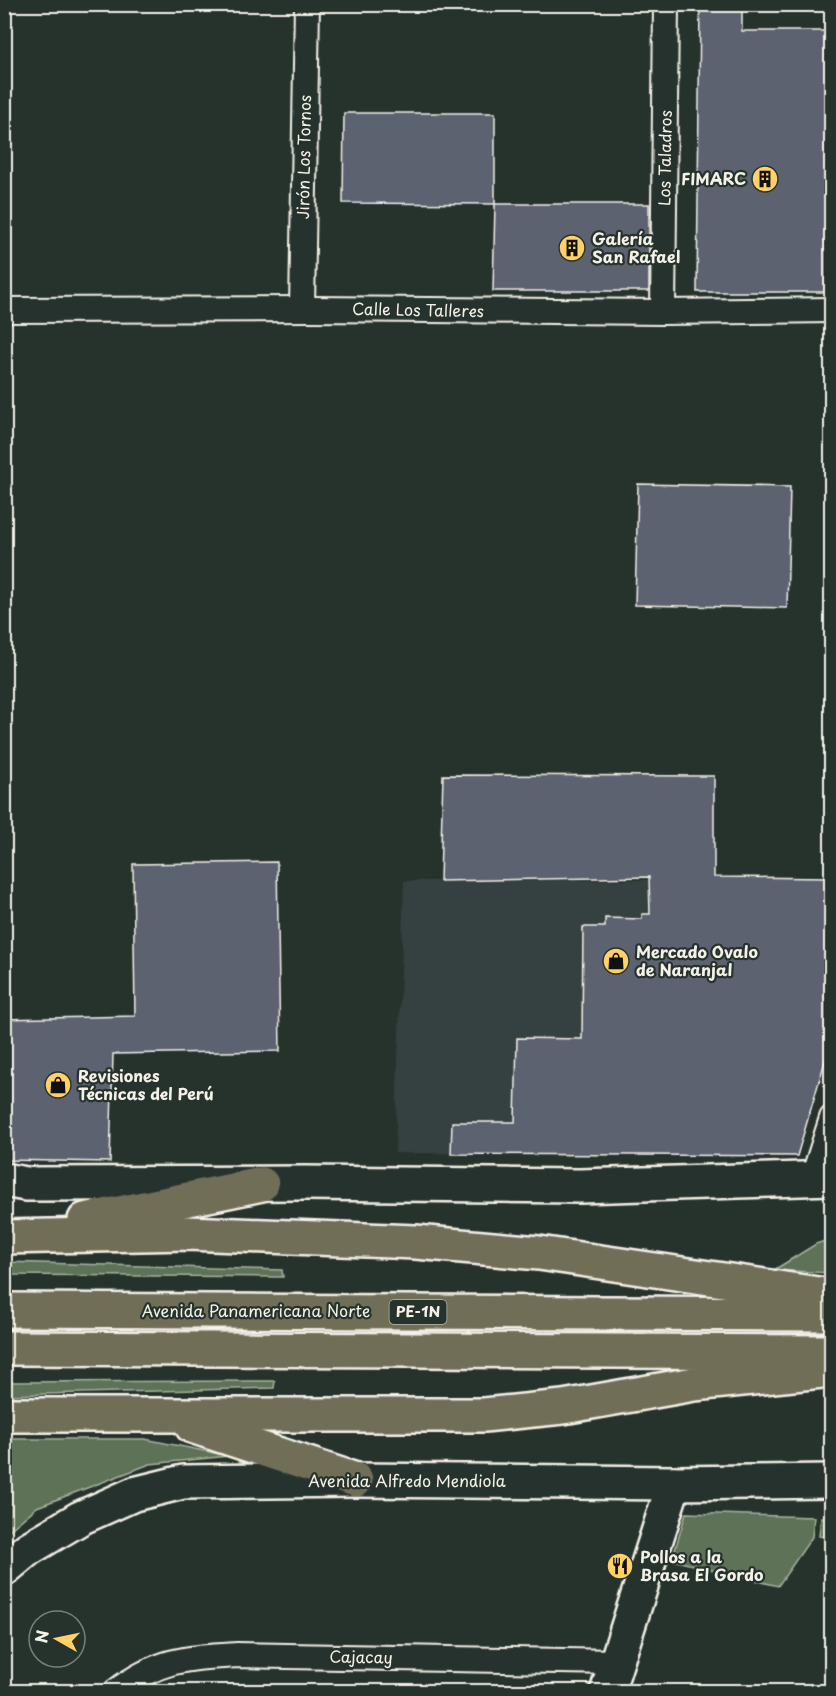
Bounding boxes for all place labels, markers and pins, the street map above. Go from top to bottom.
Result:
building icon: FIMARC [750,164,780,194]
place label: FIMARC [681,166,746,190]
place label: Galería San Rafael [592,226,680,268]
building icon: Galería San Rafael [557,233,587,263]
place label: Mercado Ovalo de Naranjal [636,939,758,981]
shop icon: Mercado Ovalo de Naranjal [601,946,631,976]
place label: Revisiones Técnicas del Perú [78,1063,214,1105]
shop icon: Revisiones Técnicas del Perú [43,1070,73,1100]
place label: Pollos a la Brasa El Gordo [640,1544,764,1586]
restaurant icon: Pollos a la Brasa El Gordo [605,1551,635,1581]

